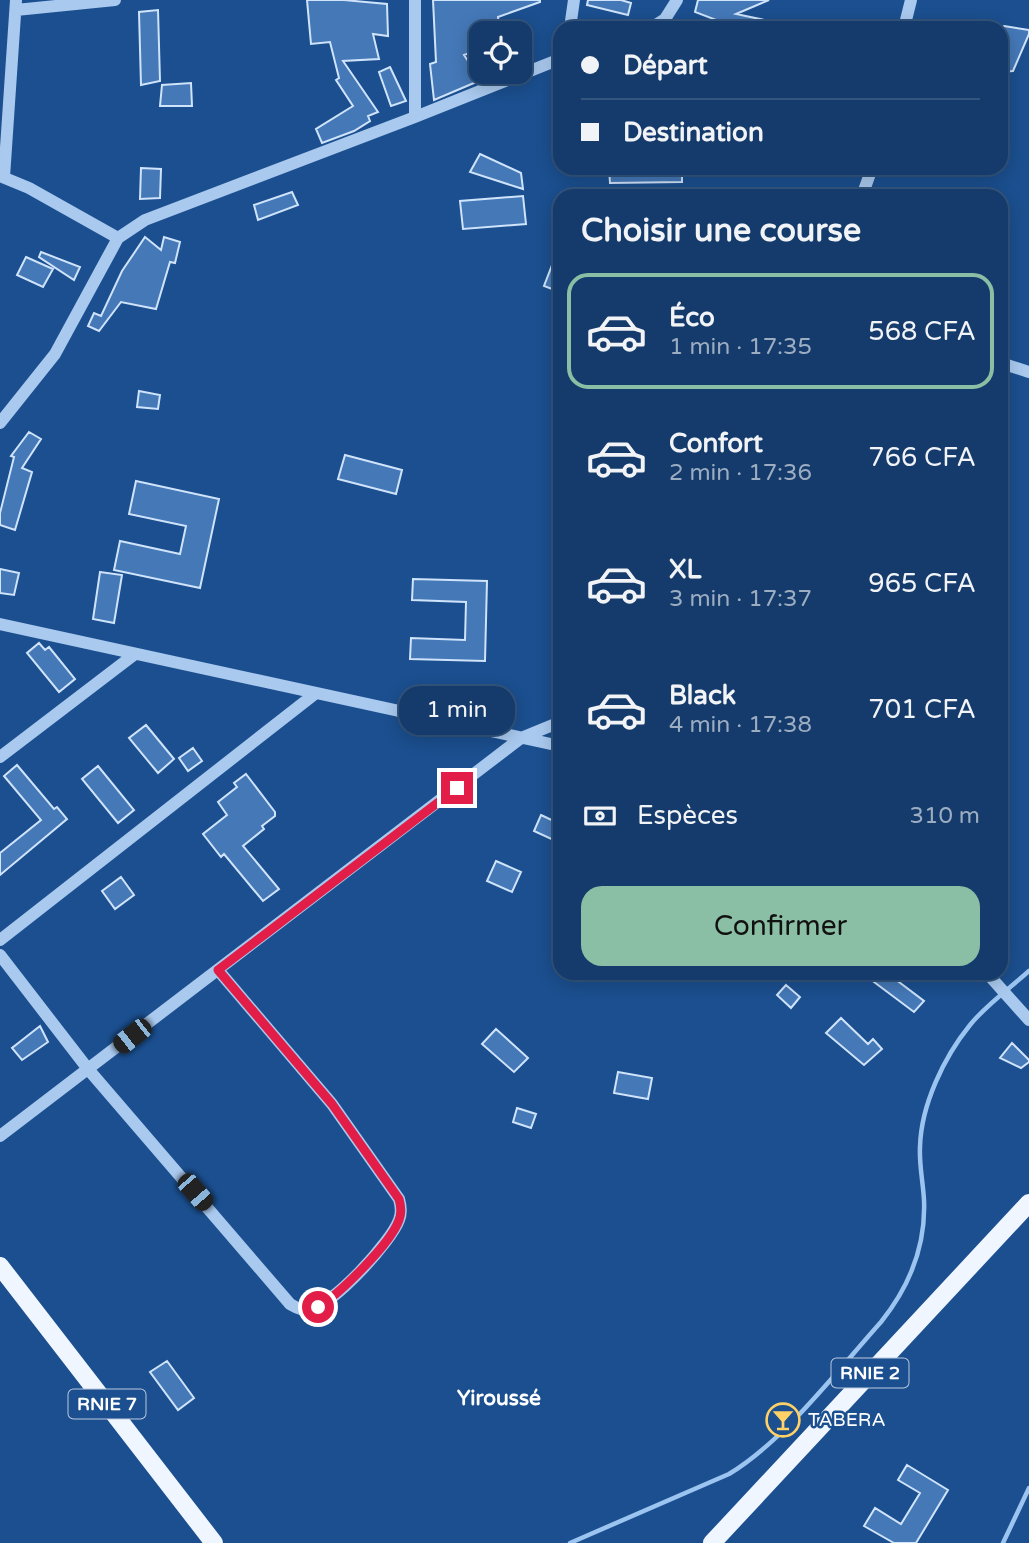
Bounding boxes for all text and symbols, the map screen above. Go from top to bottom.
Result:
map controls [469,21,532,84]
button: locate [469,21,532,84]
text: Départ [623,50,708,81]
text: Destination [623,117,764,148]
text: Choisir une course [581,212,861,250]
icon: car [585,300,648,363]
text: Éco [669,302,715,333]
text: 568 CFA [868,316,976,347]
text: 1 min · 17:35 [669,333,812,361]
icon: car [585,426,648,489]
text: Confort [669,428,763,459]
text: 766 CFA [868,442,976,473]
text: 2 min · 17:36 [669,459,812,487]
icon: car [585,552,648,615]
text: XL [669,554,701,585]
text: 965 CFA [868,568,976,599]
text: 3 min · 17:37 [669,585,812,613]
icon: car [585,678,648,741]
text: Black [669,680,736,711]
callout: 1 min [399,686,515,736]
text: 701 CFA [868,694,976,725]
text: 1 min [426,696,488,724]
text: 4 min · 17:38 [669,711,812,739]
route end [441,772,473,804]
icon: cash [581,797,619,835]
text: Espèces [637,800,738,831]
text: 310 m [910,802,980,830]
button: Confirmer [581,886,980,966]
car [109,1015,156,1057]
car [174,1169,217,1215]
route start [302,1291,334,1323]
road number: RNIE 2 [832,1358,908,1388]
district label: Yiroussé [457,1386,541,1411]
road number: RNIE 7 [68,1390,146,1419]
bar icon: TABERA [764,1401,802,1439]
place label: TABERA [808,1409,886,1431]

